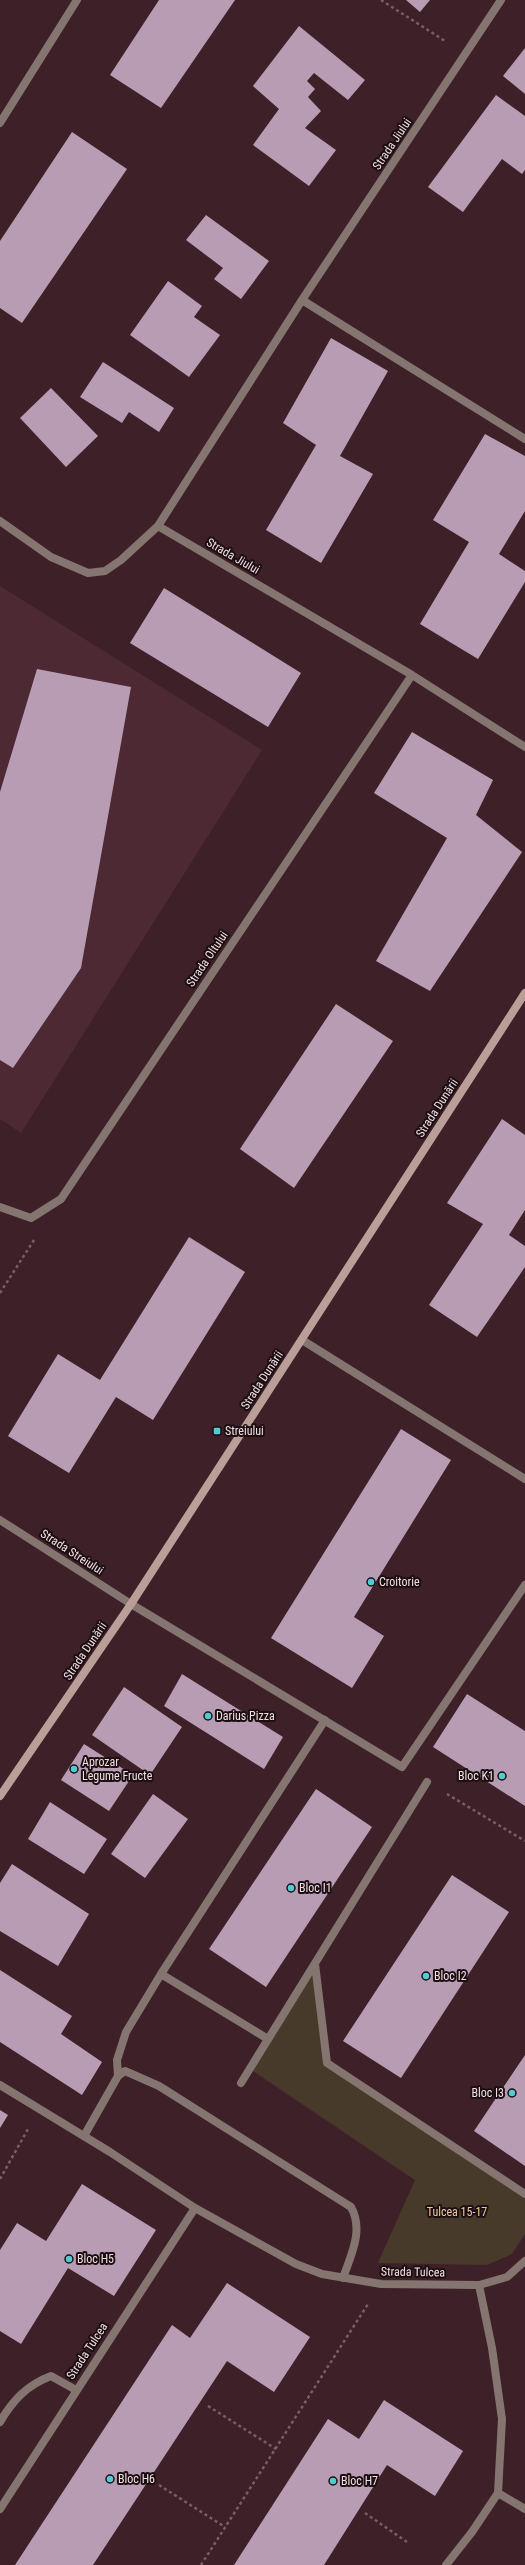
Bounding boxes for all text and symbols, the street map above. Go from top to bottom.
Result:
street label: Strada Jiului [370,116,414,172]
street label: Strada Jiului [204,535,262,577]
street label: Strada Oltului [183,929,231,989]
street label: Strada Dunării [413,1076,461,1140]
street label: Strada Dunării [238,1348,286,1412]
place label: Streiului [225,1424,264,1438]
marker: Streiului [212,1426,222,1436]
street label: Strada Streiului [38,1526,106,1578]
place label: Croitorie [379,1575,420,1589]
marker: Croitorie [366,1577,376,1587]
street label: Strada Dunării [61,1619,109,1683]
place label: Darius Pizza [216,1709,275,1723]
marker: Darius Pizza [203,1711,213,1721]
place label: Aprozar Legume Fructe [82,1755,153,1783]
marker: Aprozar Legume Fructe [69,1764,79,1774]
place label: Bloc K1 [458,1769,494,1783]
marker: Bloc K1 [497,1771,507,1781]
place label: Bloc I1 [299,1881,332,1895]
marker: Bloc I1 [286,1883,296,1893]
place label: Bloc I2 [434,1969,467,1983]
marker: Bloc I2 [421,1971,431,1981]
place label: Bloc I3 [471,2086,504,2100]
marker: Bloc I3 [507,2088,517,2098]
park label: Tulcea 15-17 [427,2205,487,2219]
place label: Bloc H5 [77,2252,114,2266]
marker: Bloc H5 [64,2254,74,2264]
street label: Strada Tulcea [381,2264,446,2280]
street label: Strada Tulcea [64,2320,111,2382]
place label: Bloc H6 [118,2472,155,2486]
marker: Bloc H6 [105,2474,115,2484]
place label: Bloc H7 [341,2474,378,2488]
marker: Bloc H7 [328,2476,338,2486]

